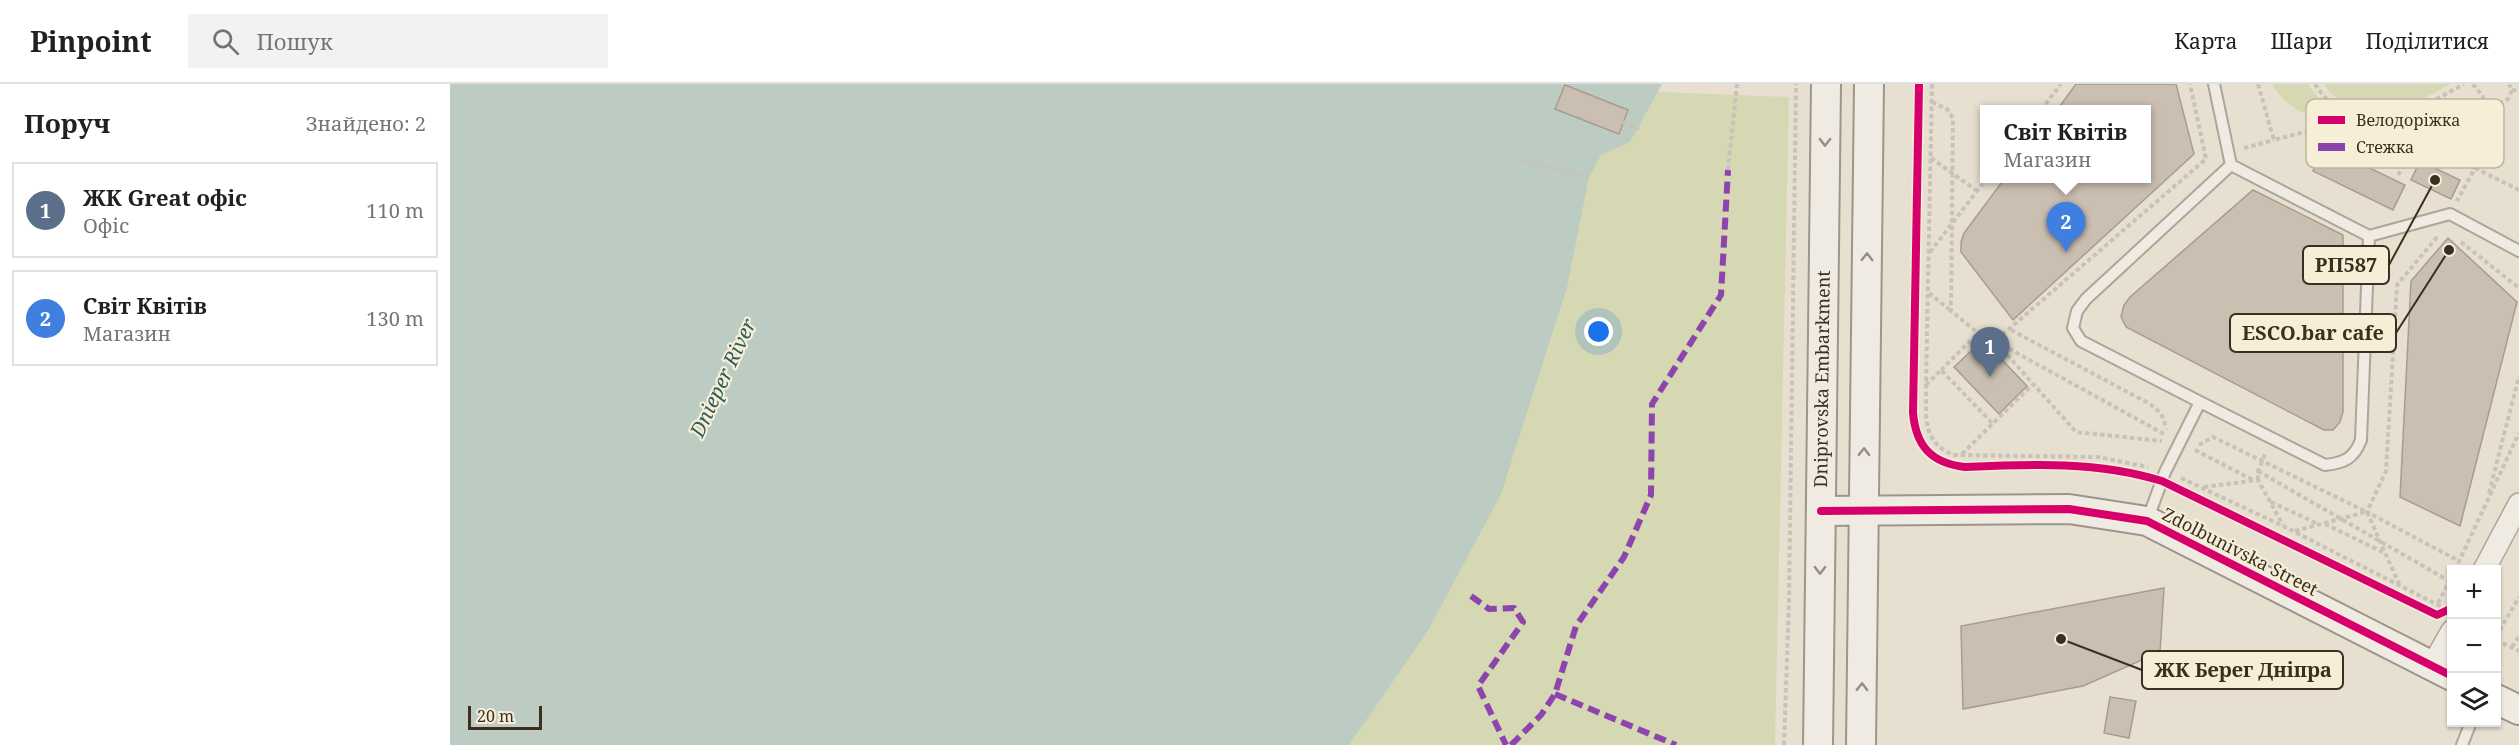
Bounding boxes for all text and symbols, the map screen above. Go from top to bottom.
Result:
search box [188,14,608,68]
text: Pinpoint [30,22,152,60]
icon: search [209,25,242,58]
text: Пошук [257,26,333,56]
text: Карта [2174,27,2237,55]
text: Шари [2270,27,2332,55]
text: Поділитися [2365,27,2489,55]
legend [2306,99,2504,168]
text: Поруч [24,105,110,141]
popup [1980,105,2151,183]
text: Велодоріжка [2356,109,2460,131]
text: Знайдено: 2 [306,110,426,137]
text: Світ Квітів [2004,116,2127,146]
text: Стежка [2356,136,2414,158]
one-way arrow [1819,138,1831,147]
text: Магазин [2004,146,2091,173]
text: ЖК Great офіс [83,182,247,212]
text: 1 [40,197,51,224]
text: 110 m [366,197,424,224]
pin: 2 [2046,202,2086,252]
text: Офіс [83,212,129,239]
callout: РП587 [2303,246,2389,284]
text: РП587 [2315,251,2377,278]
one-way arrow [1861,253,1873,262]
street label: Dniprovska Embarkment [1808,270,1835,488]
text: Світ Квітів [83,290,207,320]
text: 2 [40,305,51,332]
text: 130 m [366,305,424,332]
water label: Dnieper River [683,314,762,442]
callout: ESCO.bar cafe [2230,314,2396,352]
your location [1584,317,1613,346]
text: ESCO.bar cafe [2242,319,2384,346]
text: Магазин [83,320,171,347]
pin: 1 [1970,328,2010,377]
one-way arrow [1858,448,1871,457]
street label: Zdolbunivska Street [2159,501,2322,601]
one-way arrow [1814,565,1826,574]
map controls [2447,565,2501,727]
button: + [2447,565,2501,619]
button: − [2447,619,2501,673]
callout: ЖК Берег Дніпра [2142,651,2343,689]
text: ЖК Берег Дніпра [2154,656,2332,683]
button: layers [2447,673,2501,727]
one-way arrow [1856,682,1868,691]
scale bar [468,703,542,730]
text: 20 m [477,705,514,727]

